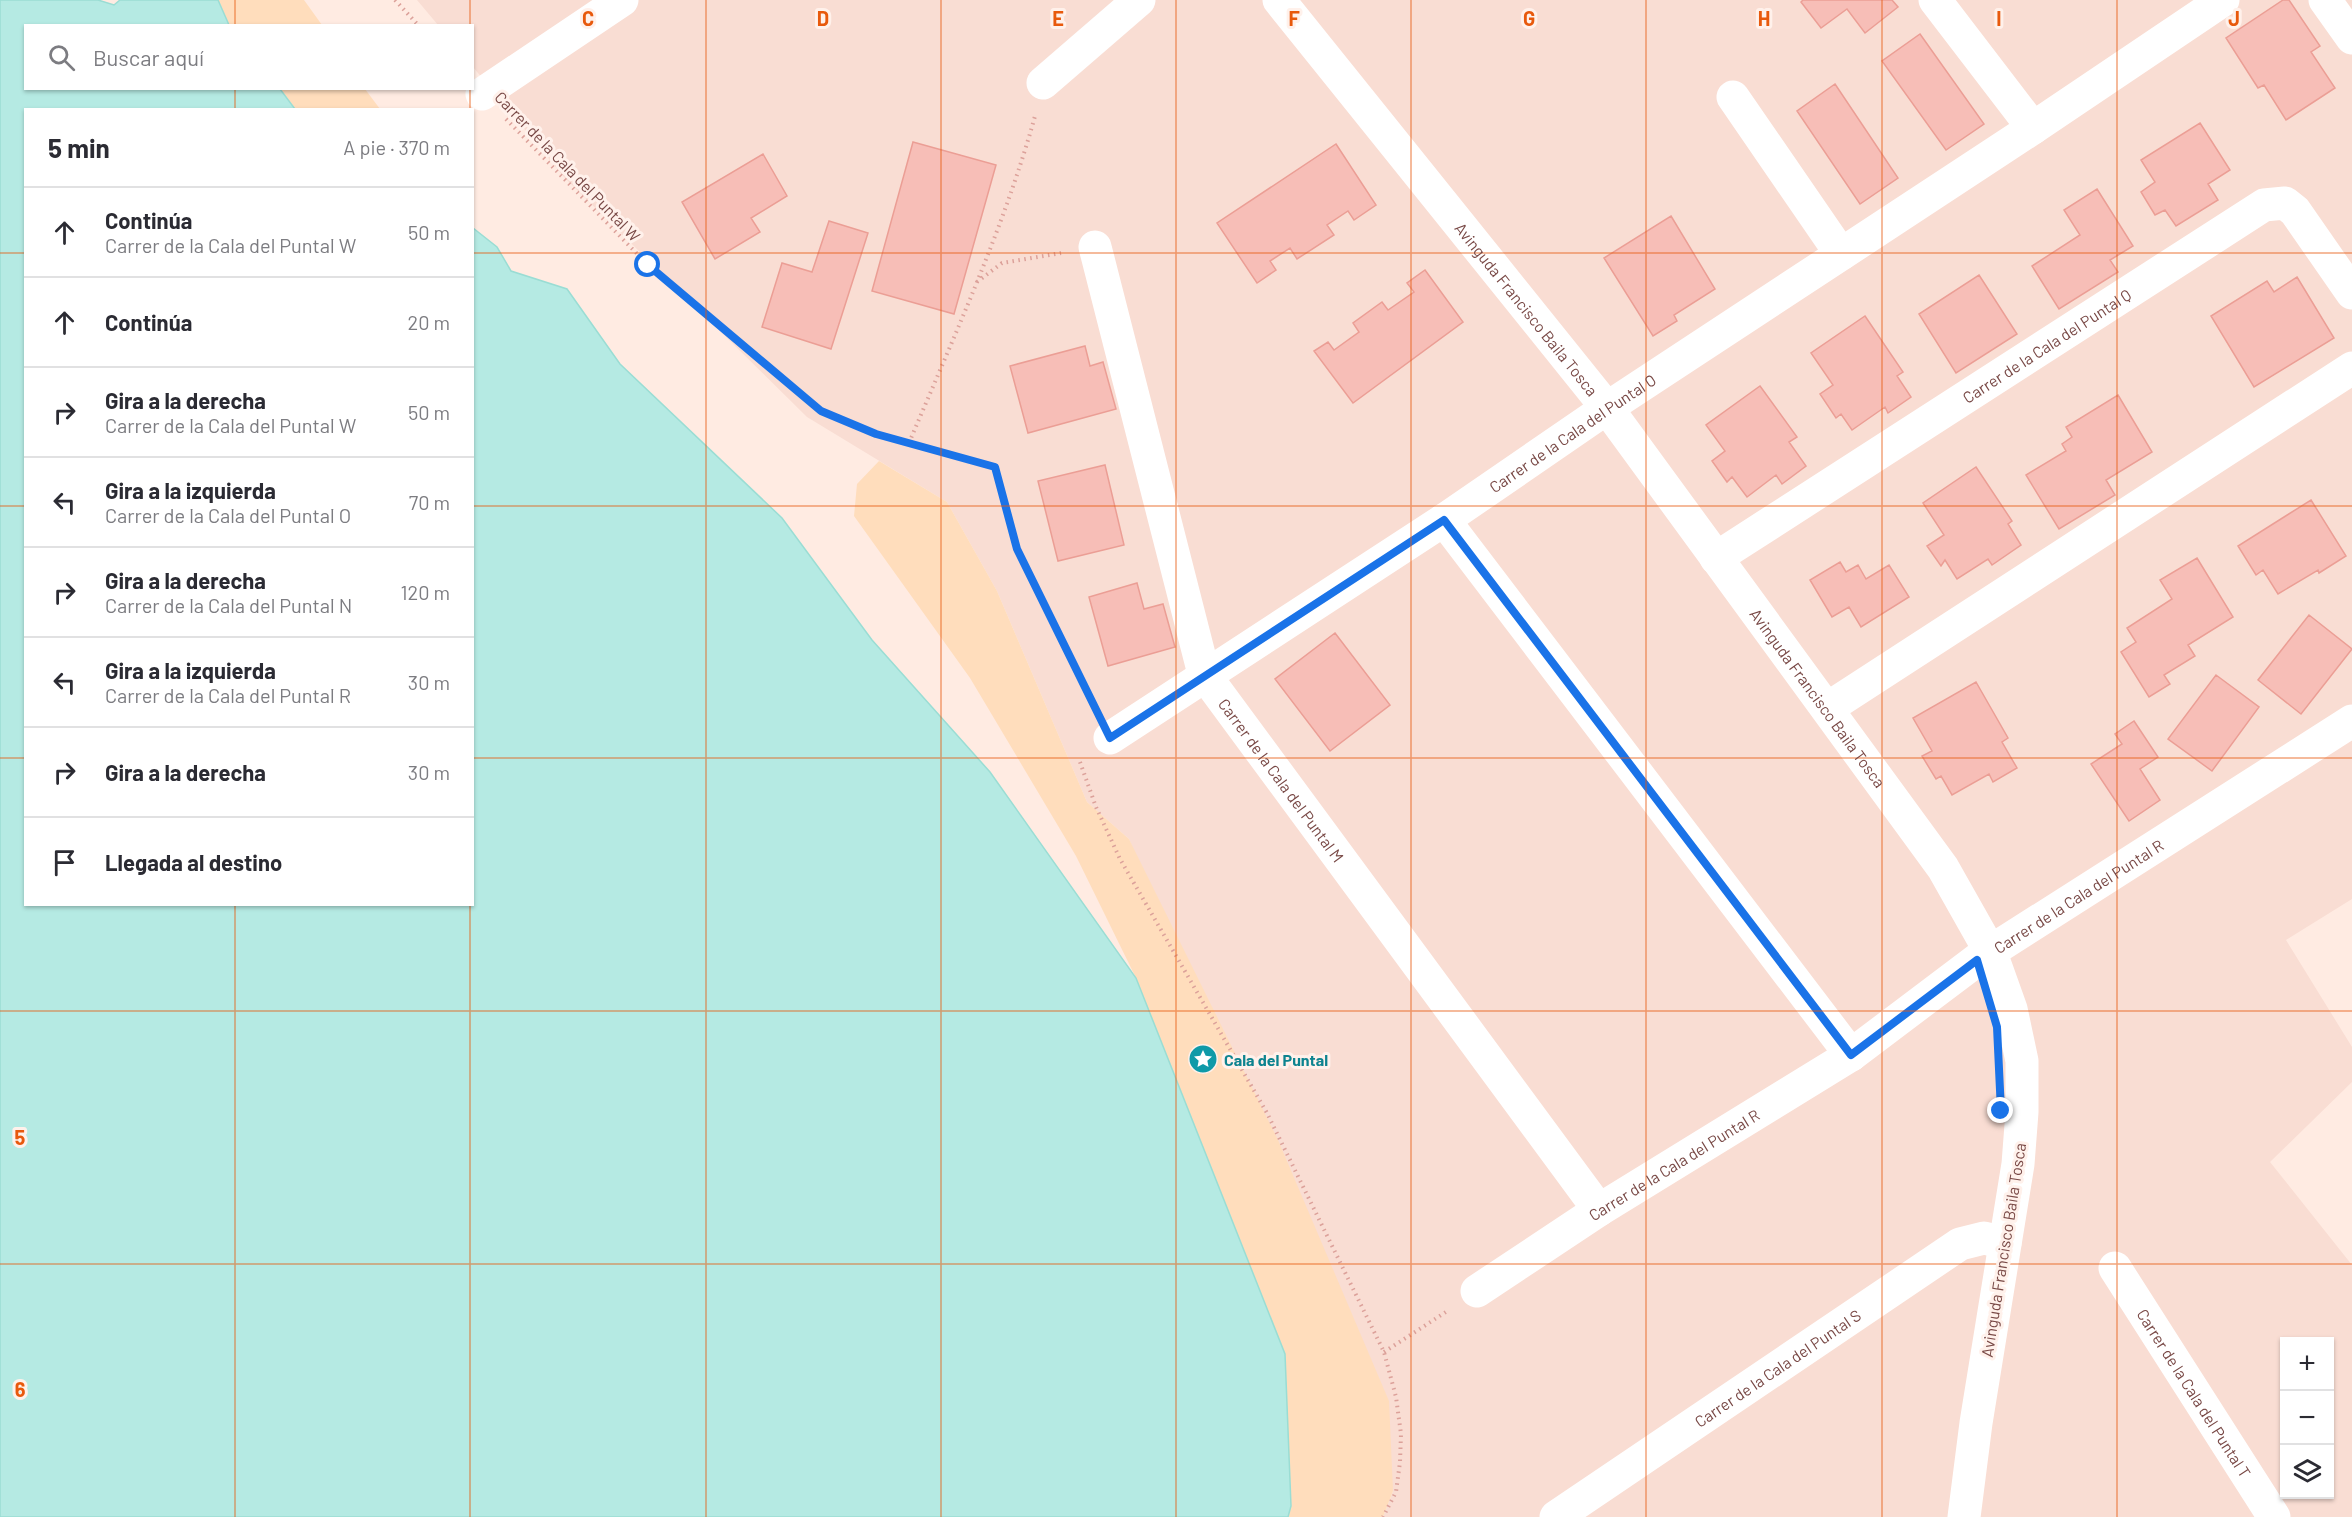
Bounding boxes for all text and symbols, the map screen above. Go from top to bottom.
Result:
text: C [582,6,594,30]
text: D [817,6,829,30]
text: E [1052,6,1064,30]
text: F [1288,6,1300,30]
text: G [1523,6,1535,30]
text: H [1758,6,1770,30]
text: I [1996,6,2002,30]
text: J [2228,6,2240,30]
search box [24,24,474,90]
icon: search [45,41,78,74]
text: Buscar aquí [93,44,204,70]
street label: Carrer de la Cala del Puntal W [491,87,645,245]
text: 5 min [48,132,110,163]
text: A pie · 370 m [343,135,450,159]
text: Continúa [105,207,192,233]
icon: ahead [48,216,81,249]
street label: Avinguda Francisco Baila Tosca [1452,218,1602,399]
text: 50 m [408,220,450,244]
text: Carrer de la Cala del Puntal W [105,233,356,257]
route start [634,251,660,277]
street label: Carrer de la Cala del Puntal Q [1959,284,2134,406]
icon: ahead [48,306,81,339]
text: Continúa [105,309,192,335]
text: 20 m [407,310,450,334]
street label: Carrer de la Cala del Puntal O [1485,369,1659,496]
text: Gira a la derecha [105,387,266,413]
icon: right [48,396,81,429]
text: 50 m [408,400,450,424]
text: Carrer de la Cala del Puntal W [105,413,356,437]
text: Gira a la izquierda [105,477,276,503]
icon: left [48,486,81,519]
text: 70 m [409,490,450,514]
text: Carrer de la Cala del Puntal O [105,503,351,527]
text: Gira a la derecha [105,567,266,593]
icon: right [48,576,81,609]
text: 120 m [400,580,450,604]
text: Carrer de la Cala del Puntal N [105,593,352,617]
street label: Avinguda Francisco Baila Tosca [1747,604,1890,791]
text: Gira a la izquierda [105,657,276,683]
icon: left [48,666,81,699]
text: 30 m [408,670,450,694]
text: Carrer de la Cala del Puntal R [105,683,351,707]
street label: Carrer de la Cala del Puntal M [1215,694,1348,865]
icon: right [48,756,81,789]
text: Gira a la derecha [105,759,266,785]
text: 30 m [408,760,450,784]
street label: Carrer de la Cala del Puntal R [1990,835,2166,956]
icon: arrive [48,846,81,879]
text: Llegada al destino [105,849,282,875]
place icon: Cala del Puntal [1187,1043,1219,1075]
place label: Cala del Puntal [1224,1050,1328,1069]
route end [1987,1097,2013,1123]
street label: Carrer de la Cala del Puntal R [1585,1104,1763,1224]
text: 5 [15,1125,26,1149]
street label: Avinguda Francisco Baila Tosca [1977,1142,2029,1358]
street label: Carrer de la Cala del Puntal S [1691,1305,1864,1430]
street label: Carrer de la Cala del Puntal T [2134,1305,2255,1481]
map controls [2280,1337,2334,1499]
button: + [2280,1337,2334,1391]
text: 6 [15,1377,26,1401]
button: − [2280,1391,2334,1445]
button: layers [2280,1445,2334,1499]

